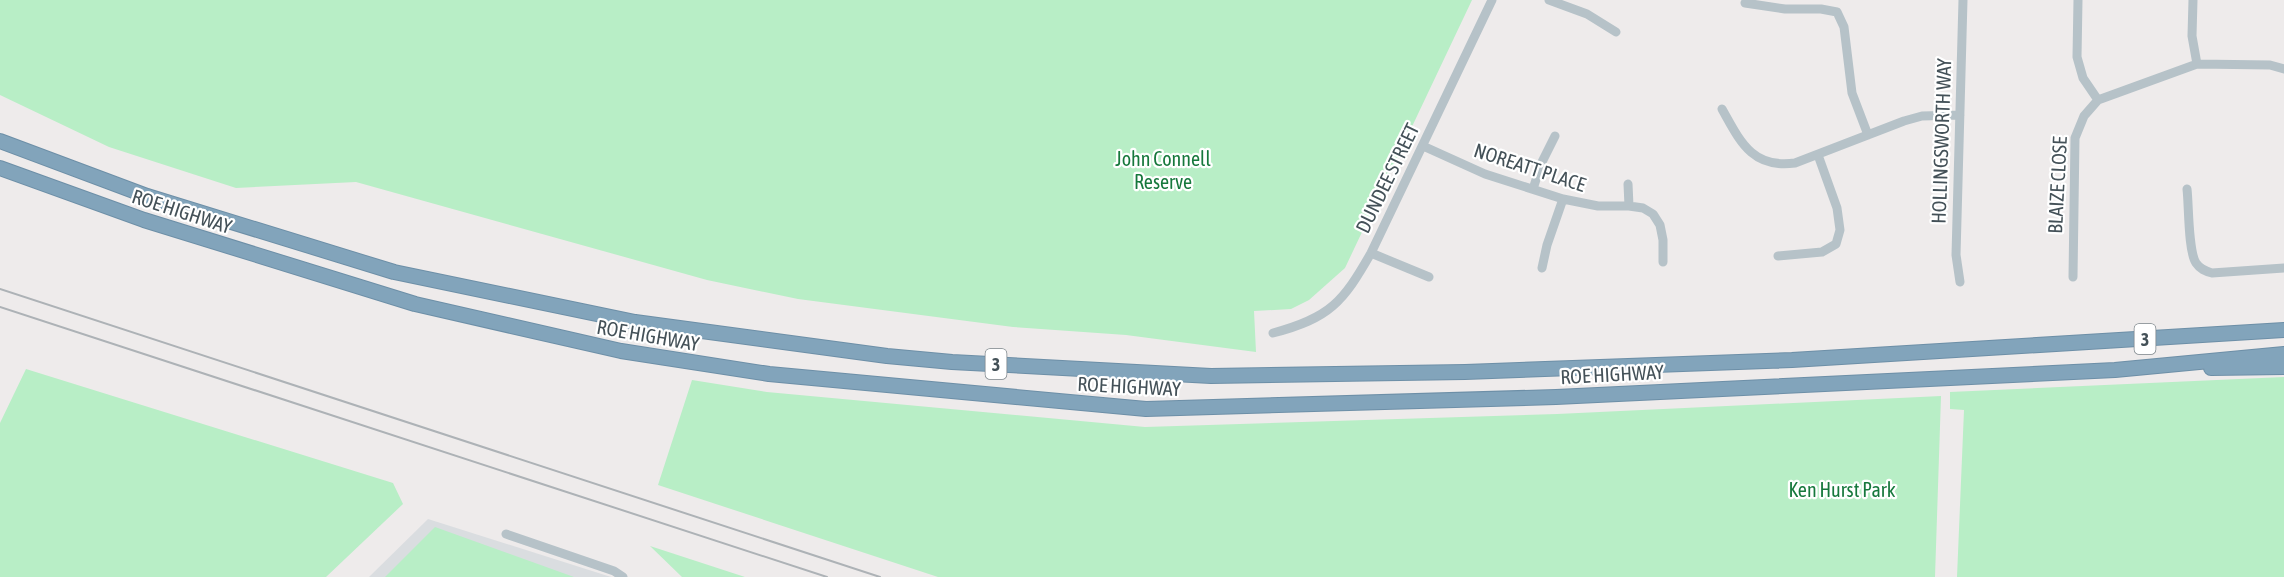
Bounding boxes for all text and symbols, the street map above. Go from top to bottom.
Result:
street label: HOLLINGSWORTH WAY [1927,58,1955,224]
street label: DUNDEE STREET [1351,119,1423,236]
street label: BLAIZE CLOSE [2043,135,2071,234]
street label: NOREATT PLACE [1471,138,1589,196]
park label: John Connell Reserve [1115,147,1211,193]
street label: ROE HIGHWAY [129,184,235,238]
street label: ROE HIGHWAY [595,315,701,355]
road number: 3 [2134,324,2156,354]
road number: 3 [986,349,1006,379]
street label: ROE HIGHWAY [1560,360,1664,388]
street label: ROE HIGHWAY [1077,372,1181,400]
park label: Ken Hurst Park [1788,478,1896,501]

